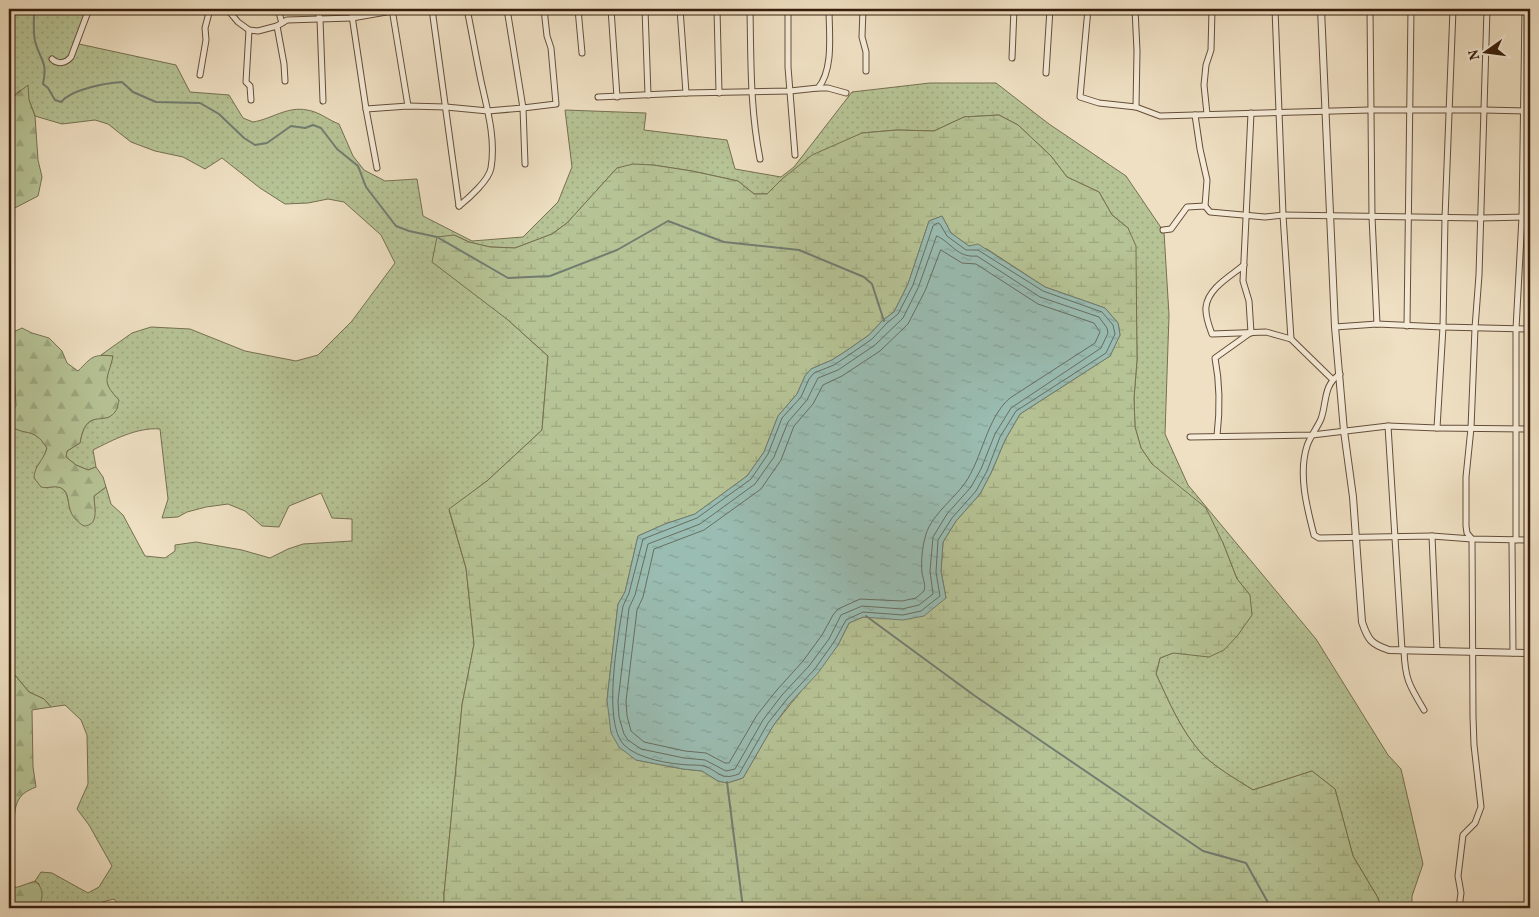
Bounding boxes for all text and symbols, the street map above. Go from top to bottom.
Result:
north arrow [1462,28,1512,78]
text: N [1464,48,1485,62]

